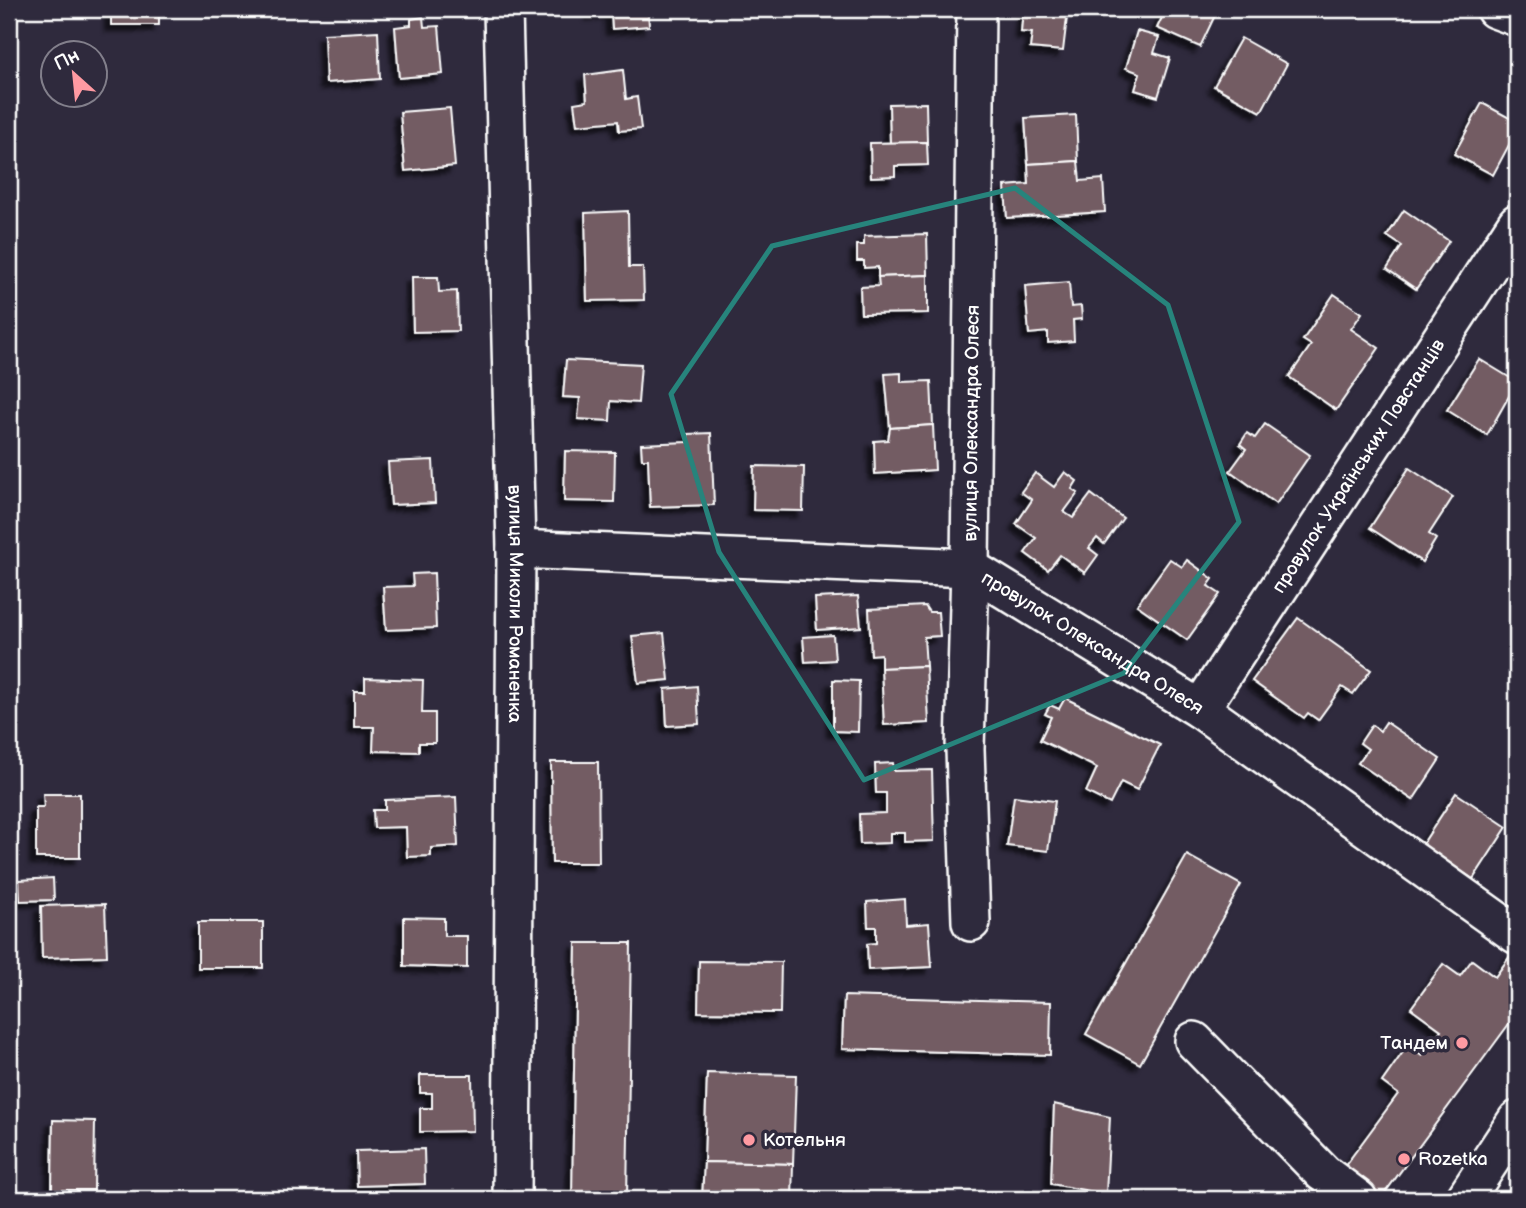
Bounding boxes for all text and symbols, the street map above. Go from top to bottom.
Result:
north arrow [38,38,108,108]
text: Пн [50,44,83,76]
street label: вулиця Олександра Олеся [959,305,984,542]
street label: провулок Українських Повстанців [1267,335,1450,598]
street label: вулиця Миколи Романенка [503,484,528,723]
street label: провулок Олександра Олеся [977,566,1208,720]
place label: Тандем [1380,1032,1448,1055]
marker: Тандем [1454,1035,1470,1051]
place label: Котельня [763,1129,846,1152]
marker: Котельня [741,1132,757,1148]
place label: Rozetka [1418,1148,1488,1171]
marker: Rozetka [1396,1151,1412,1167]

